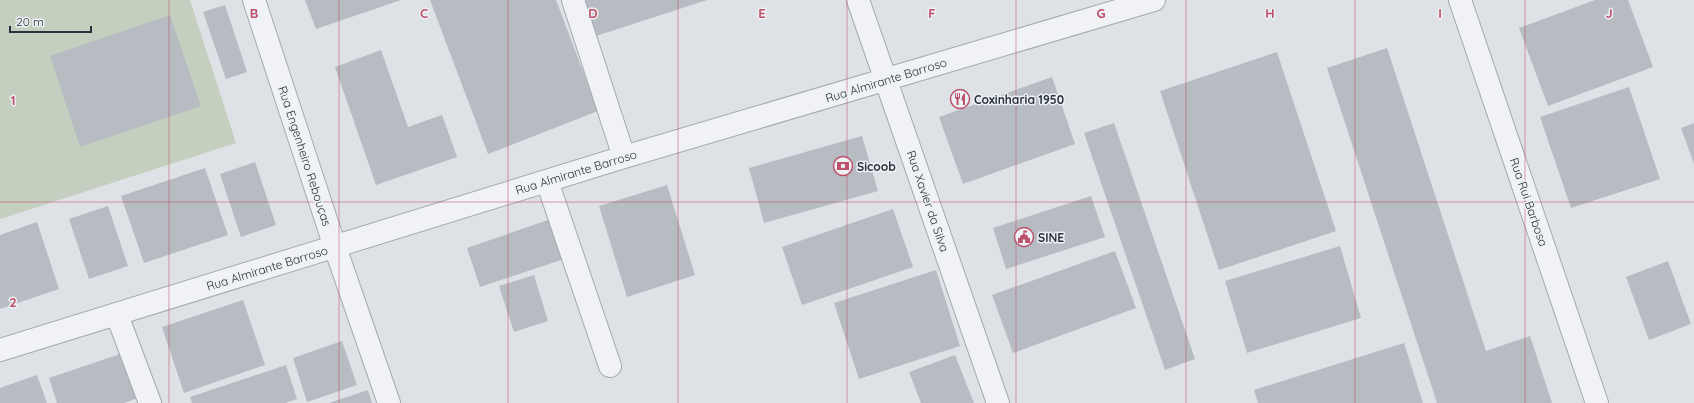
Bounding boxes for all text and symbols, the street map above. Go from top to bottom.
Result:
text: B [250,5,258,21]
text: C [420,5,428,21]
text: D [588,5,598,21]
text: E [758,5,766,21]
text: F [928,5,936,21]
text: G [1096,5,1106,21]
text: H [1265,5,1275,21]
text: I [1438,5,1442,21]
text: J [1605,5,1613,21]
scale bar [10,8,91,34]
text: 20 m [16,14,44,29]
street label: Rua Almirante Barroso [823,54,949,106]
street label: Rua Engenheiro Rebouças [275,84,335,228]
restaurant icon: Coxinharia 1950 [949,88,971,110]
text: 1 [10,92,16,108]
place label: Coxinharia 1950 [974,92,1064,107]
street label: Rua Almirante Barroso [513,146,639,198]
street label: Rua Xavier da Silva [904,148,952,254]
bank icon: Sicoob [832,155,854,177]
street label: Rua Rui Barbosa [1507,156,1551,248]
place label: Sicoob [857,159,896,174]
public building icon: SINE [1013,226,1035,248]
place label: SINE [1038,230,1064,245]
street label: Rua Almirante Barroso [204,242,330,294]
text: 2 [9,294,17,310]

